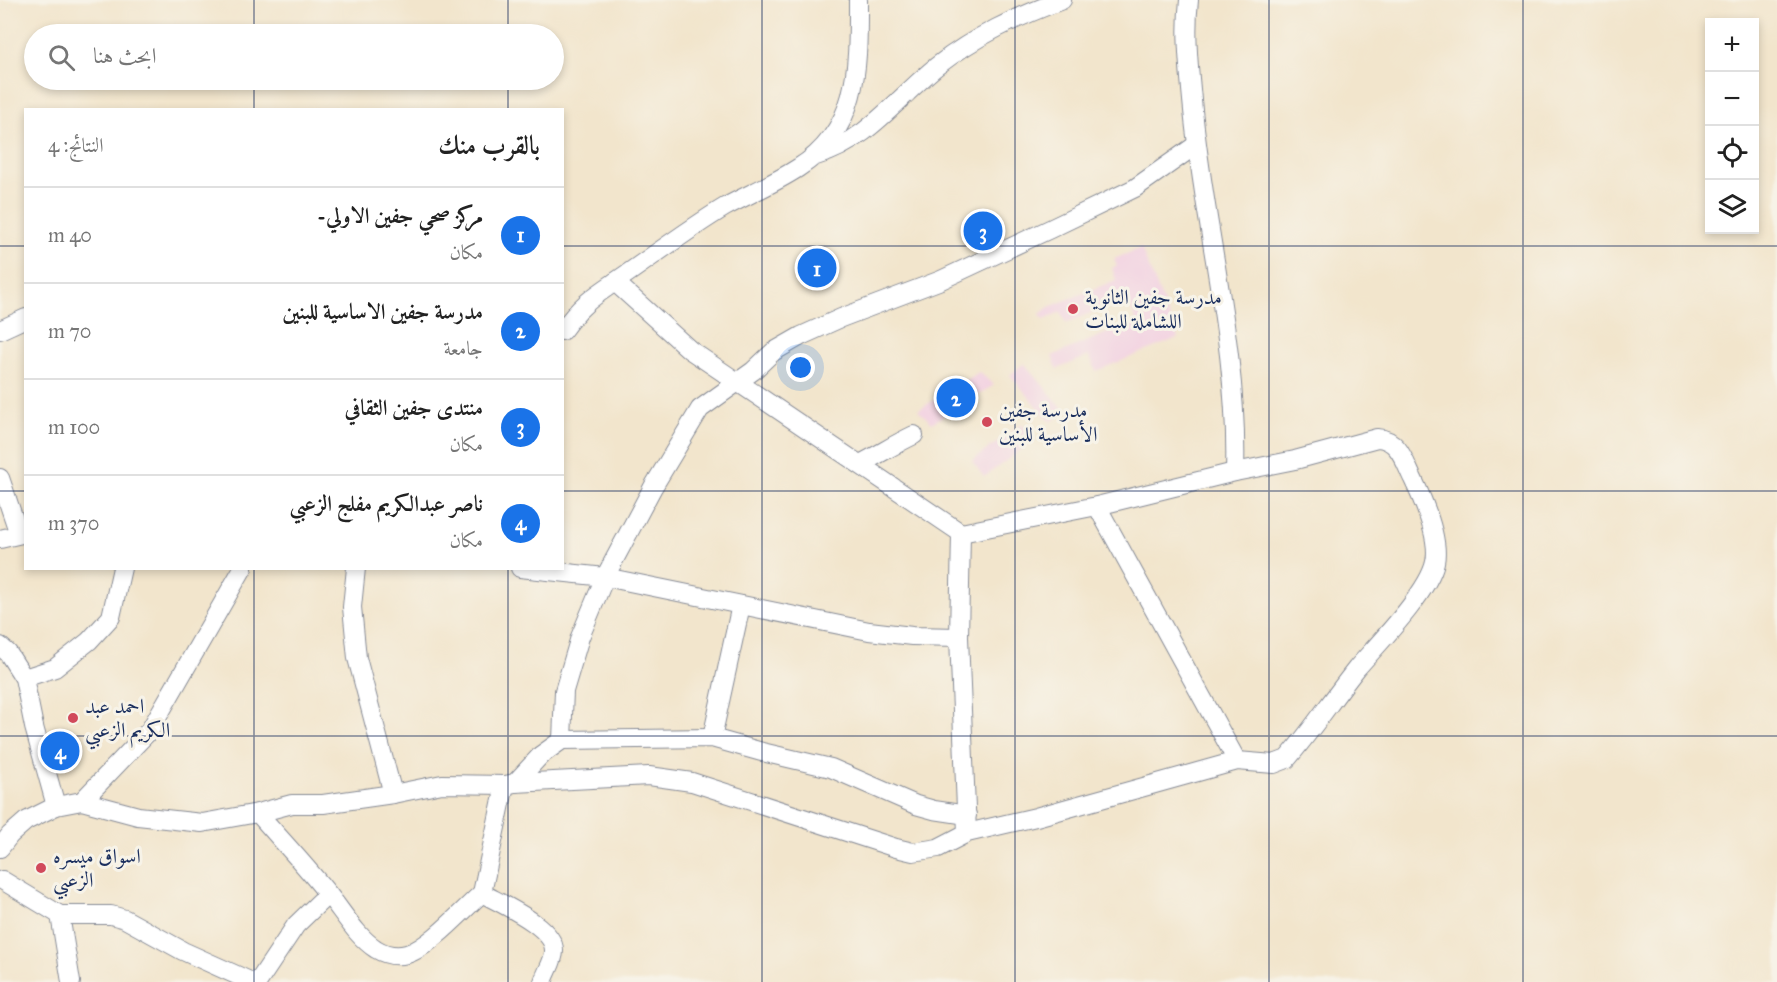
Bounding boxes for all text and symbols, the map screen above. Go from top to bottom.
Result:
map controls [1705,18,1759,234]
button: + [1705,18,1759,72]
search box [24,24,564,90]
icon: search [45,41,78,74]
text: ابحث هنا [93,42,156,69]
button: − [1705,72,1759,126]
button: locate [1705,126,1759,180]
text: بالقرب منك [438,129,540,161]
text: النتائج: 4 [48,133,104,157]
button: layers [1705,180,1759,234]
text: مركز صحي جفين الاولي- [317,202,483,229]
pin: 3 [964,208,1002,254]
text: 40 m [48,223,92,247]
text: 1 [517,223,524,247]
text: مكان [449,240,483,264]
pin: 1 [798,246,836,290]
place label: مدرسة جفين الثانوية اللشاملة للبنات [1085,284,1222,334]
text: مدرسة جفين الاساسية للبنين [282,298,483,325]
marker: مدرسة جفين الثانوية اللشاملة للبنات [1066,302,1080,316]
text: 70 m [48,319,91,343]
text: 2 [516,319,525,343]
text: جامعة [444,336,483,360]
your location [786,353,815,382]
pin: 2 [936,376,976,420]
text: منتدى جفين الثقافي [345,394,483,421]
place label: مدرسة جفين الأساسية للبنين [999,397,1097,447]
text: 100 m [48,415,100,439]
text: 3 [517,415,525,439]
marker: مدرسة جفين الأساسية للبنين [980,415,994,429]
text: مكان [449,432,483,456]
text: ناصر عبدالكريم مفلج الزعبي [290,490,483,517]
text: 370 m [48,511,99,535]
text: 4 [515,511,526,535]
text: مكان [449,528,483,552]
place label: احمد عبد الكريم الزعبي [85,693,170,750]
marker: احمد عبد الكريم الزعبي [66,711,80,725]
pin: 4 [40,728,80,774]
place label: اسواق ميسره الزعبي [53,843,141,900]
marker: اسواق ميسره الزعبي [34,861,48,875]

